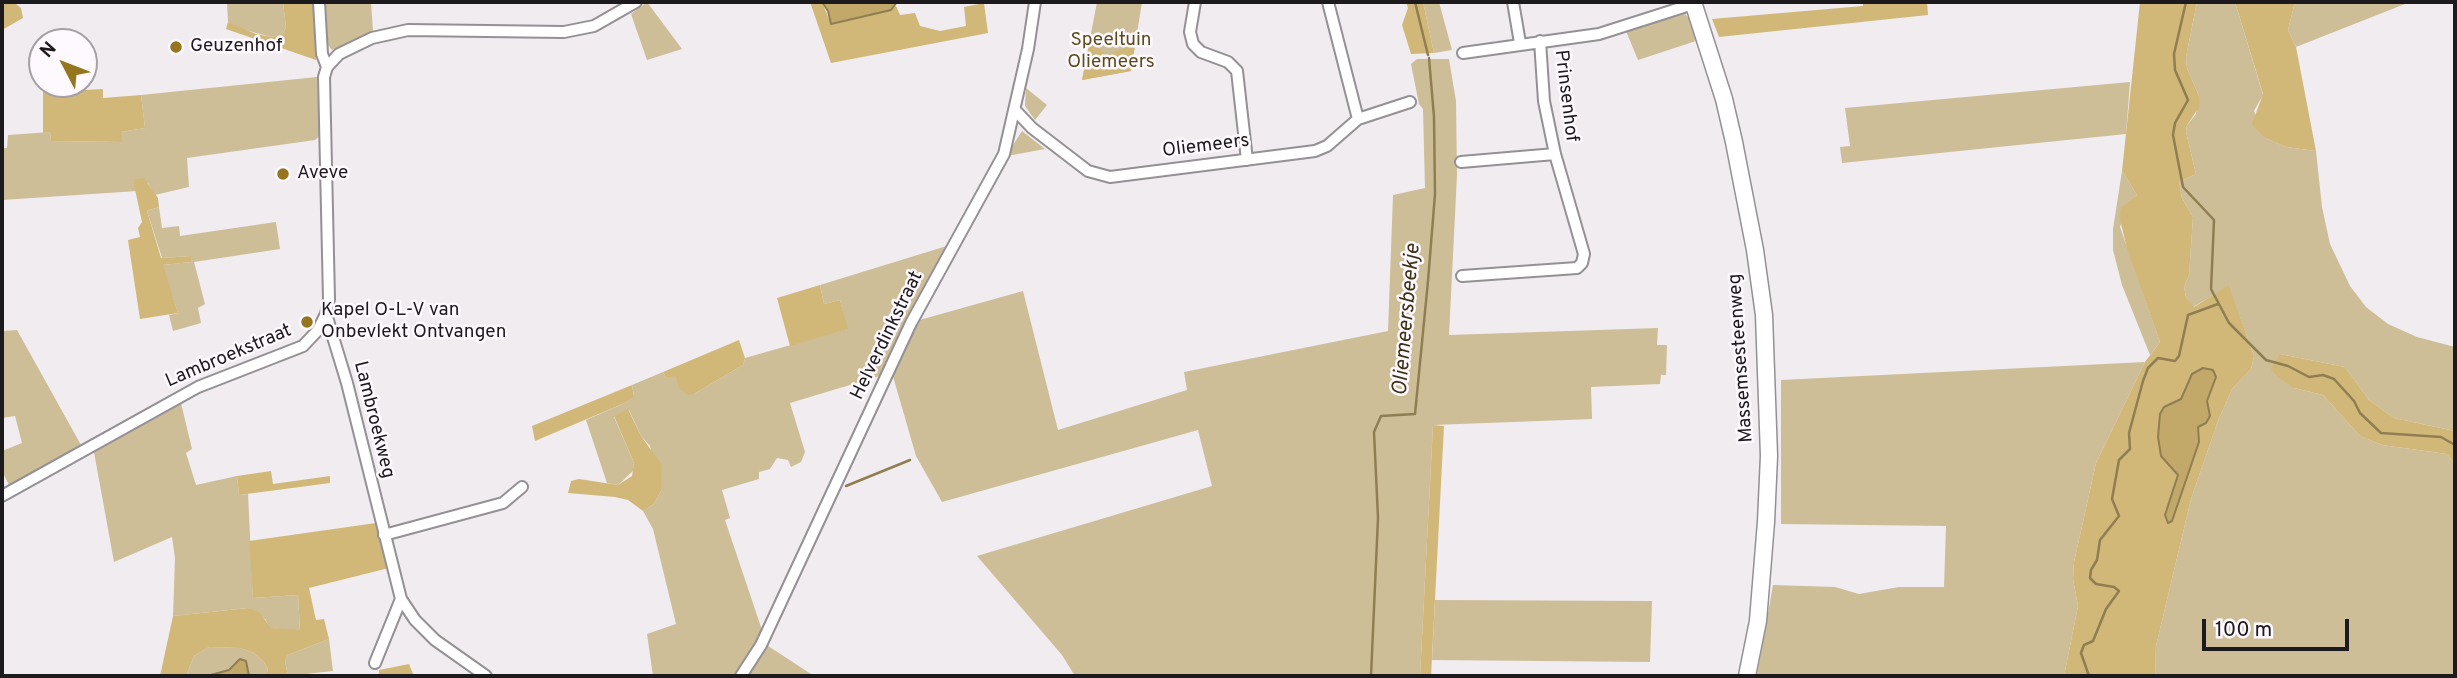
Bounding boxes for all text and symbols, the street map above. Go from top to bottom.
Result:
north arrow [28,28,98,98]
park label: Speeltuin Oliemeers [1067,30,1155,74]
place label: Geuzenhof [190,36,282,58]
text: N [35,37,62,63]
marker: Geuzenhof [168,39,184,55]
street label: Prinsenhof [1548,49,1582,143]
street label: Oliemeers [1161,130,1251,164]
place label: Aveve [297,163,348,185]
marker: Aveve [275,166,291,182]
water label: Oliemeersbeekje [1389,243,1427,397]
street label: Helverdinkstraat [847,268,929,404]
street label: Massemsesteenweg [1725,273,1759,443]
place label: Kapel O-L-V van Onbevlekt Ontvangen [321,300,506,344]
marker: Kapel O-L-V van Onbevlekt Ontvangen [299,314,315,330]
street label: Lambroekstraat [163,320,295,394]
street label: Lambroekweg [347,359,399,481]
scale bar [2205,604,2352,648]
text: 100 m [2215,617,2272,644]

